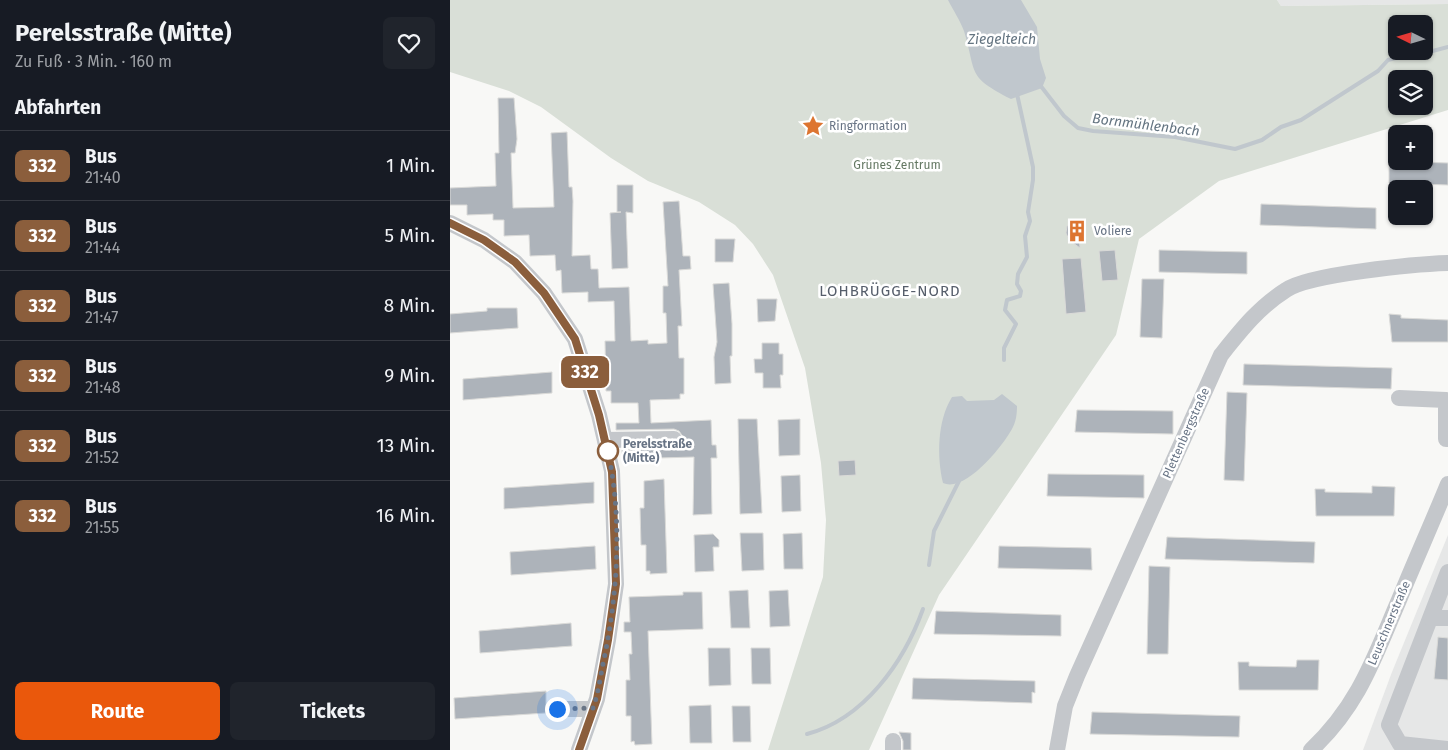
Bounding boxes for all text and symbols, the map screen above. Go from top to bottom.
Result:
north arrow [1388,15,1432,60]
map controls [1388,15,1433,225]
button: heart [383,17,435,69]
text: Perelsstraße (Mitte) [15,19,231,47]
water label: Ziegelteich [967,31,1036,48]
text: Zu Fuß · 3 Min. · 160 m [15,52,172,71]
button: layers [1388,70,1433,115]
text: Abfahrten [15,96,101,119]
water label: Bornmühlenbach [1091,110,1201,140]
place icon: Ringformation [800,113,826,139]
place label: Ringformation [829,119,907,133]
button: + [1388,125,1433,170]
text: Bus [85,145,117,168]
text: 1 Min. [386,154,435,177]
text: 332 [29,155,56,177]
park label: Grünes Zentrum [853,158,941,172]
text: 21:40 [85,168,121,187]
button: − [1388,180,1433,225]
text: Bus [85,215,117,238]
building icon: Voliere [1064,218,1090,244]
text: 5 Min. [385,224,435,247]
place label: Voliere [1094,224,1132,238]
text: 332 [29,225,56,247]
text: 21:44 [85,238,120,257]
district label: LOHBRÜGGE-NORD [819,282,961,300]
text: Bus [85,285,117,308]
text: 8 Min. [384,294,435,317]
text: 332 [29,295,56,317]
text: 21:47 [85,308,118,327]
text: Bus [85,355,117,378]
line badge: 332 [556,356,614,388]
text: 332 [571,361,599,383]
text: 9 Min. [384,364,435,387]
text: 332 [29,365,56,387]
text: 21:48 [85,378,121,397]
street label: Plettenbergstraße [1160,386,1212,480]
text: Bus [85,425,117,448]
text: 13 Min. [376,434,435,457]
text: 332 [29,435,56,457]
place label: Perelsstraße (Mitte) [623,437,692,465]
marker: Perelsstraße (Mitte) [597,440,619,462]
text: 21:52 [85,448,119,467]
text: Bus [85,495,117,518]
text: 16 Min. [376,504,435,527]
text: 332 [29,505,56,527]
text: 21:55 [85,518,119,537]
street label: Leuschnerstraße [1365,579,1413,667]
button: Route [15,682,220,740]
button: Tickets [230,682,435,740]
your location [545,697,570,722]

